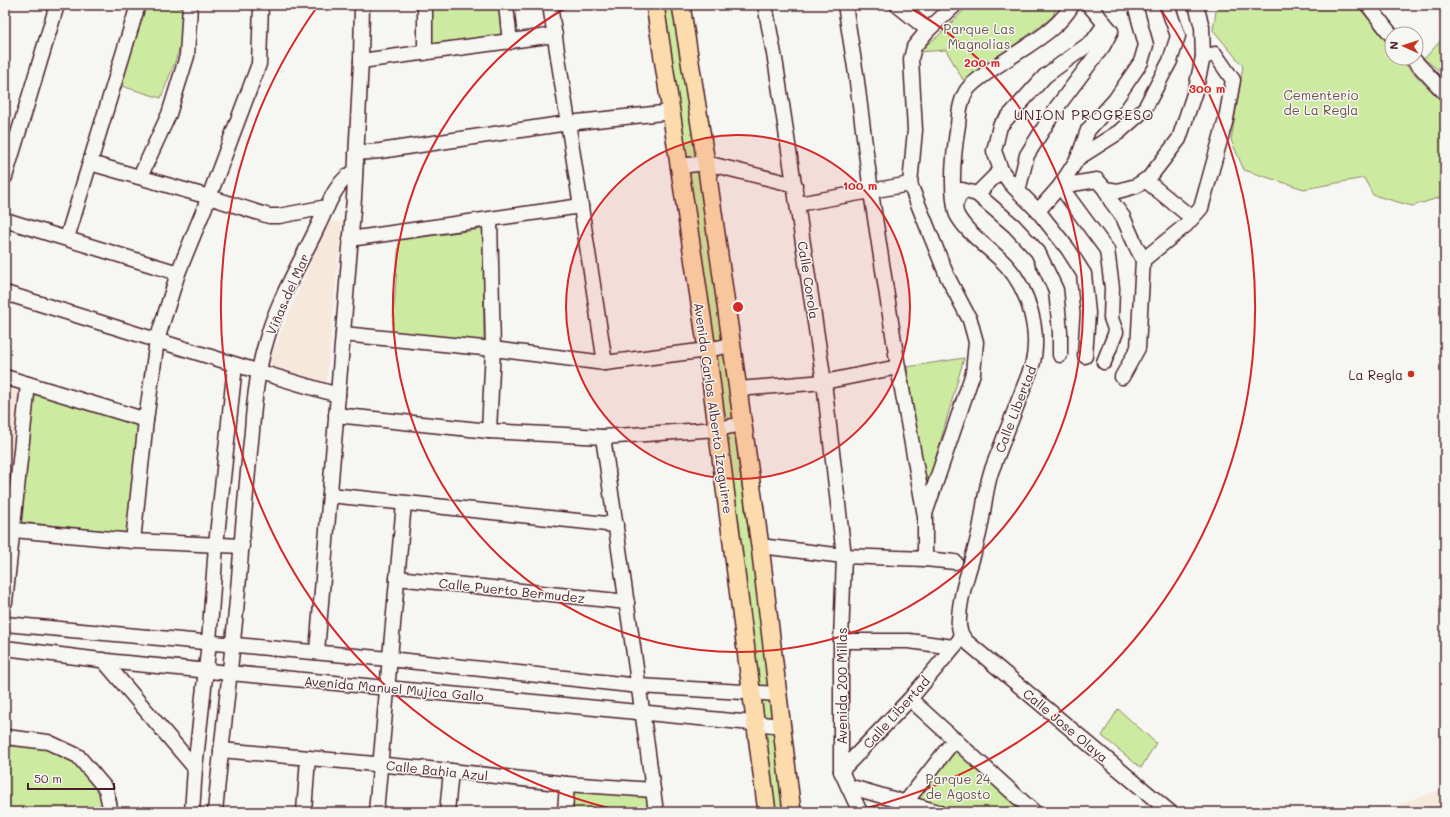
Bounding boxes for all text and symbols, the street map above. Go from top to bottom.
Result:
park label: Parque Las Magnolias [943,20,1015,52]
north arrow [1384,26,1424,66]
text: N [1386,41,1401,50]
text: 200 m [964,54,1000,70]
text: 300 m [1189,80,1225,96]
park label: Cementerio de La Regla [1284,86,1359,118]
district label: UNION PROGRESO [1014,105,1154,124]
text: 100 m [843,177,877,193]
street label: Calle Corola [794,240,824,320]
street label: Viñas del Mar [262,251,312,337]
centre of rings [731,300,745,314]
street label: Avenida Carlos Alberto Izaguirre [691,301,737,515]
street label: Calle Libertad [991,363,1039,455]
place label: La Regla [1349,366,1403,383]
marker: La Regla [1406,369,1416,379]
street label: Calle Puerto Bermudez [438,574,586,606]
street label: Avenida 200 Millas [833,627,850,745]
street label: Avenida Manuel Mujica Gallo [303,672,485,704]
street label: Calle Libertad [859,672,933,752]
street label: Calle Jose Olaya [1020,684,1112,766]
street label: Calle Bahia Azul [385,756,489,784]
scale bar [28,765,114,791]
text: 50 m [34,770,62,786]
park label: Parque 24 de Agosto [925,770,991,802]

